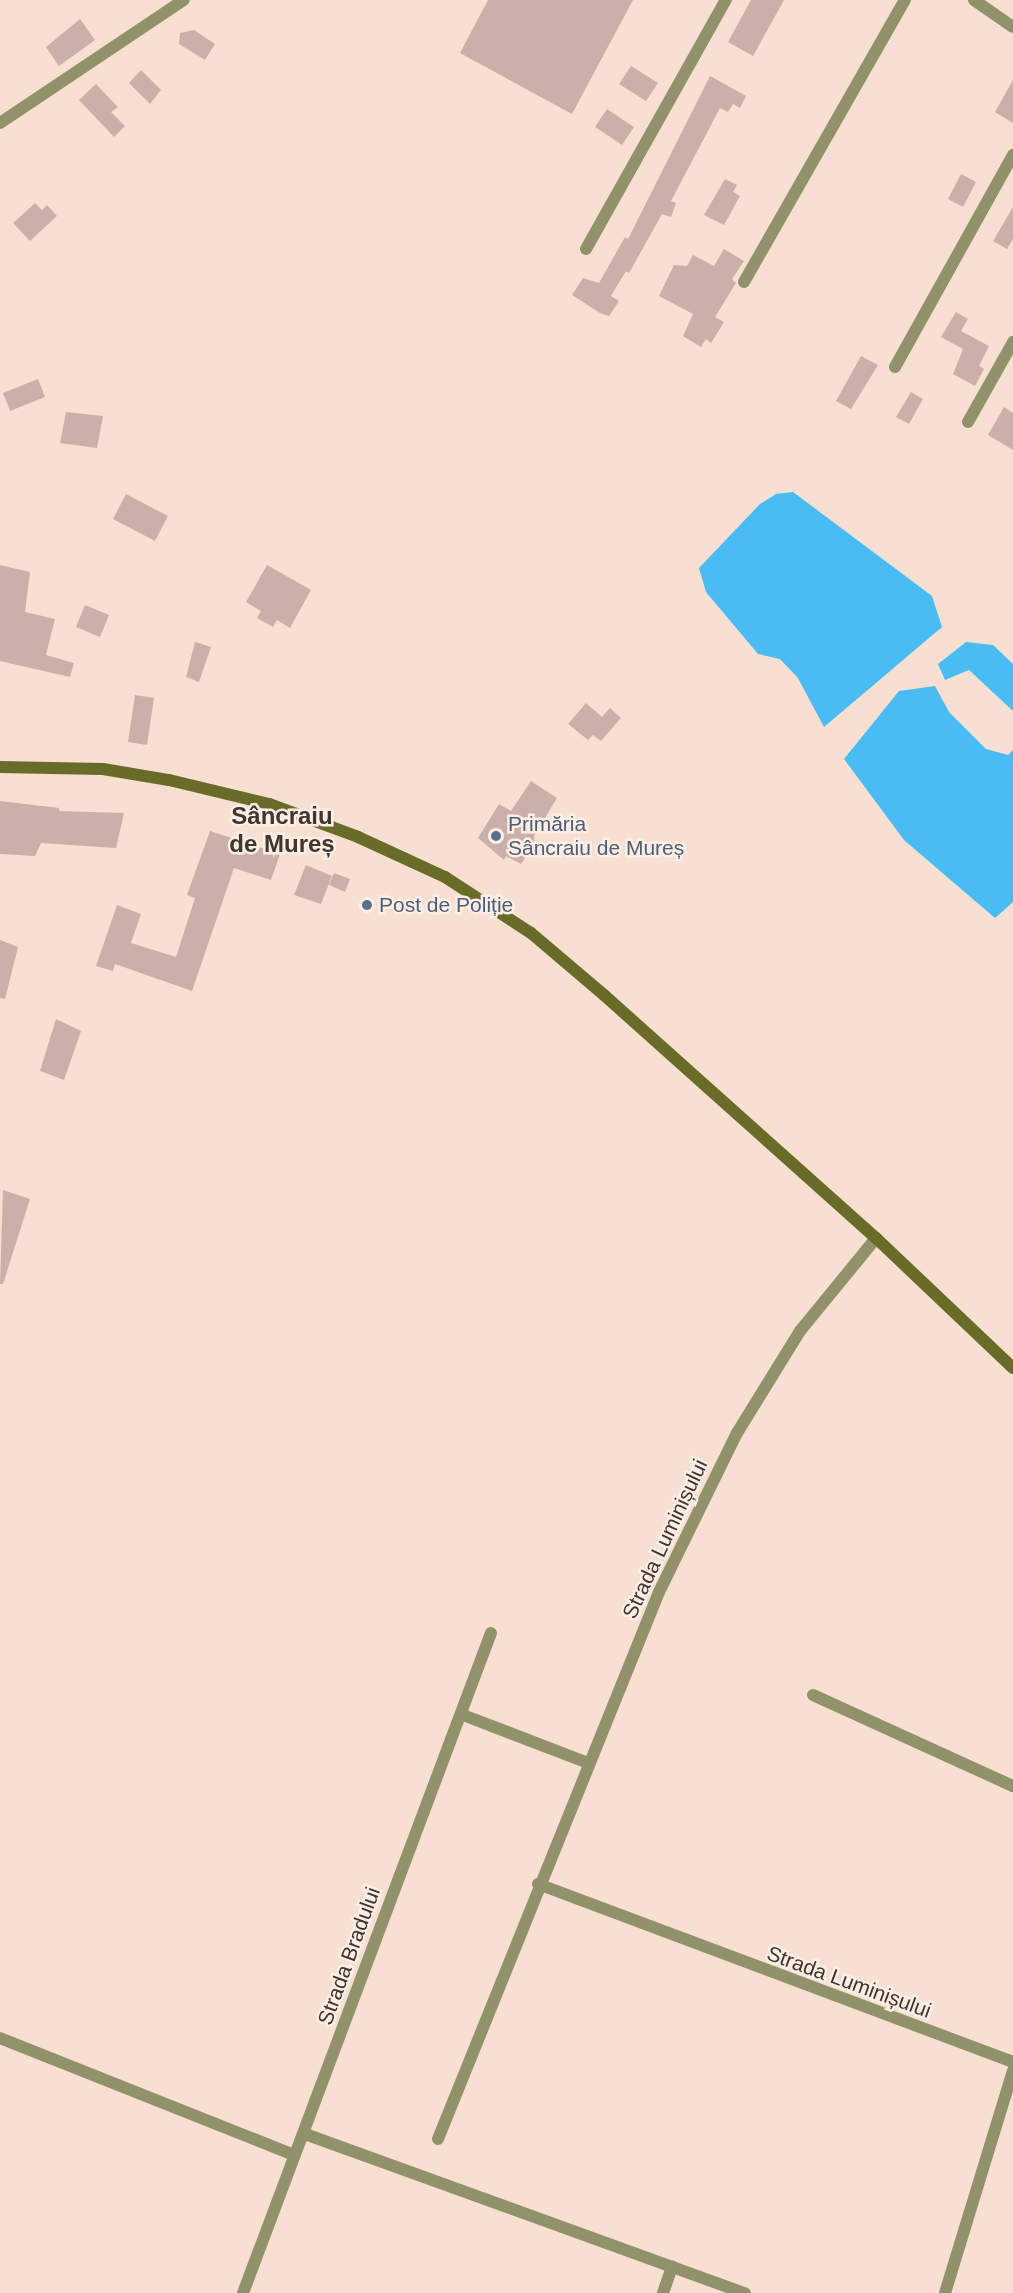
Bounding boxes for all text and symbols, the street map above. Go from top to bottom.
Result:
district label: Sâncraiu de Mureș [229,802,335,858]
place label: Primăria Sâncraiu de Mureș [508,811,684,861]
marker: Primăria Sâncraiu de Mureș [489,829,503,843]
place label: Post de Poliție [379,892,513,918]
marker: Post de Poliție [360,898,374,912]
street label: Strada Luminișului [617,1455,713,1623]
street label: Strada Bradului [312,1884,386,2028]
street label: Strada Luminișului [764,1941,934,2023]

